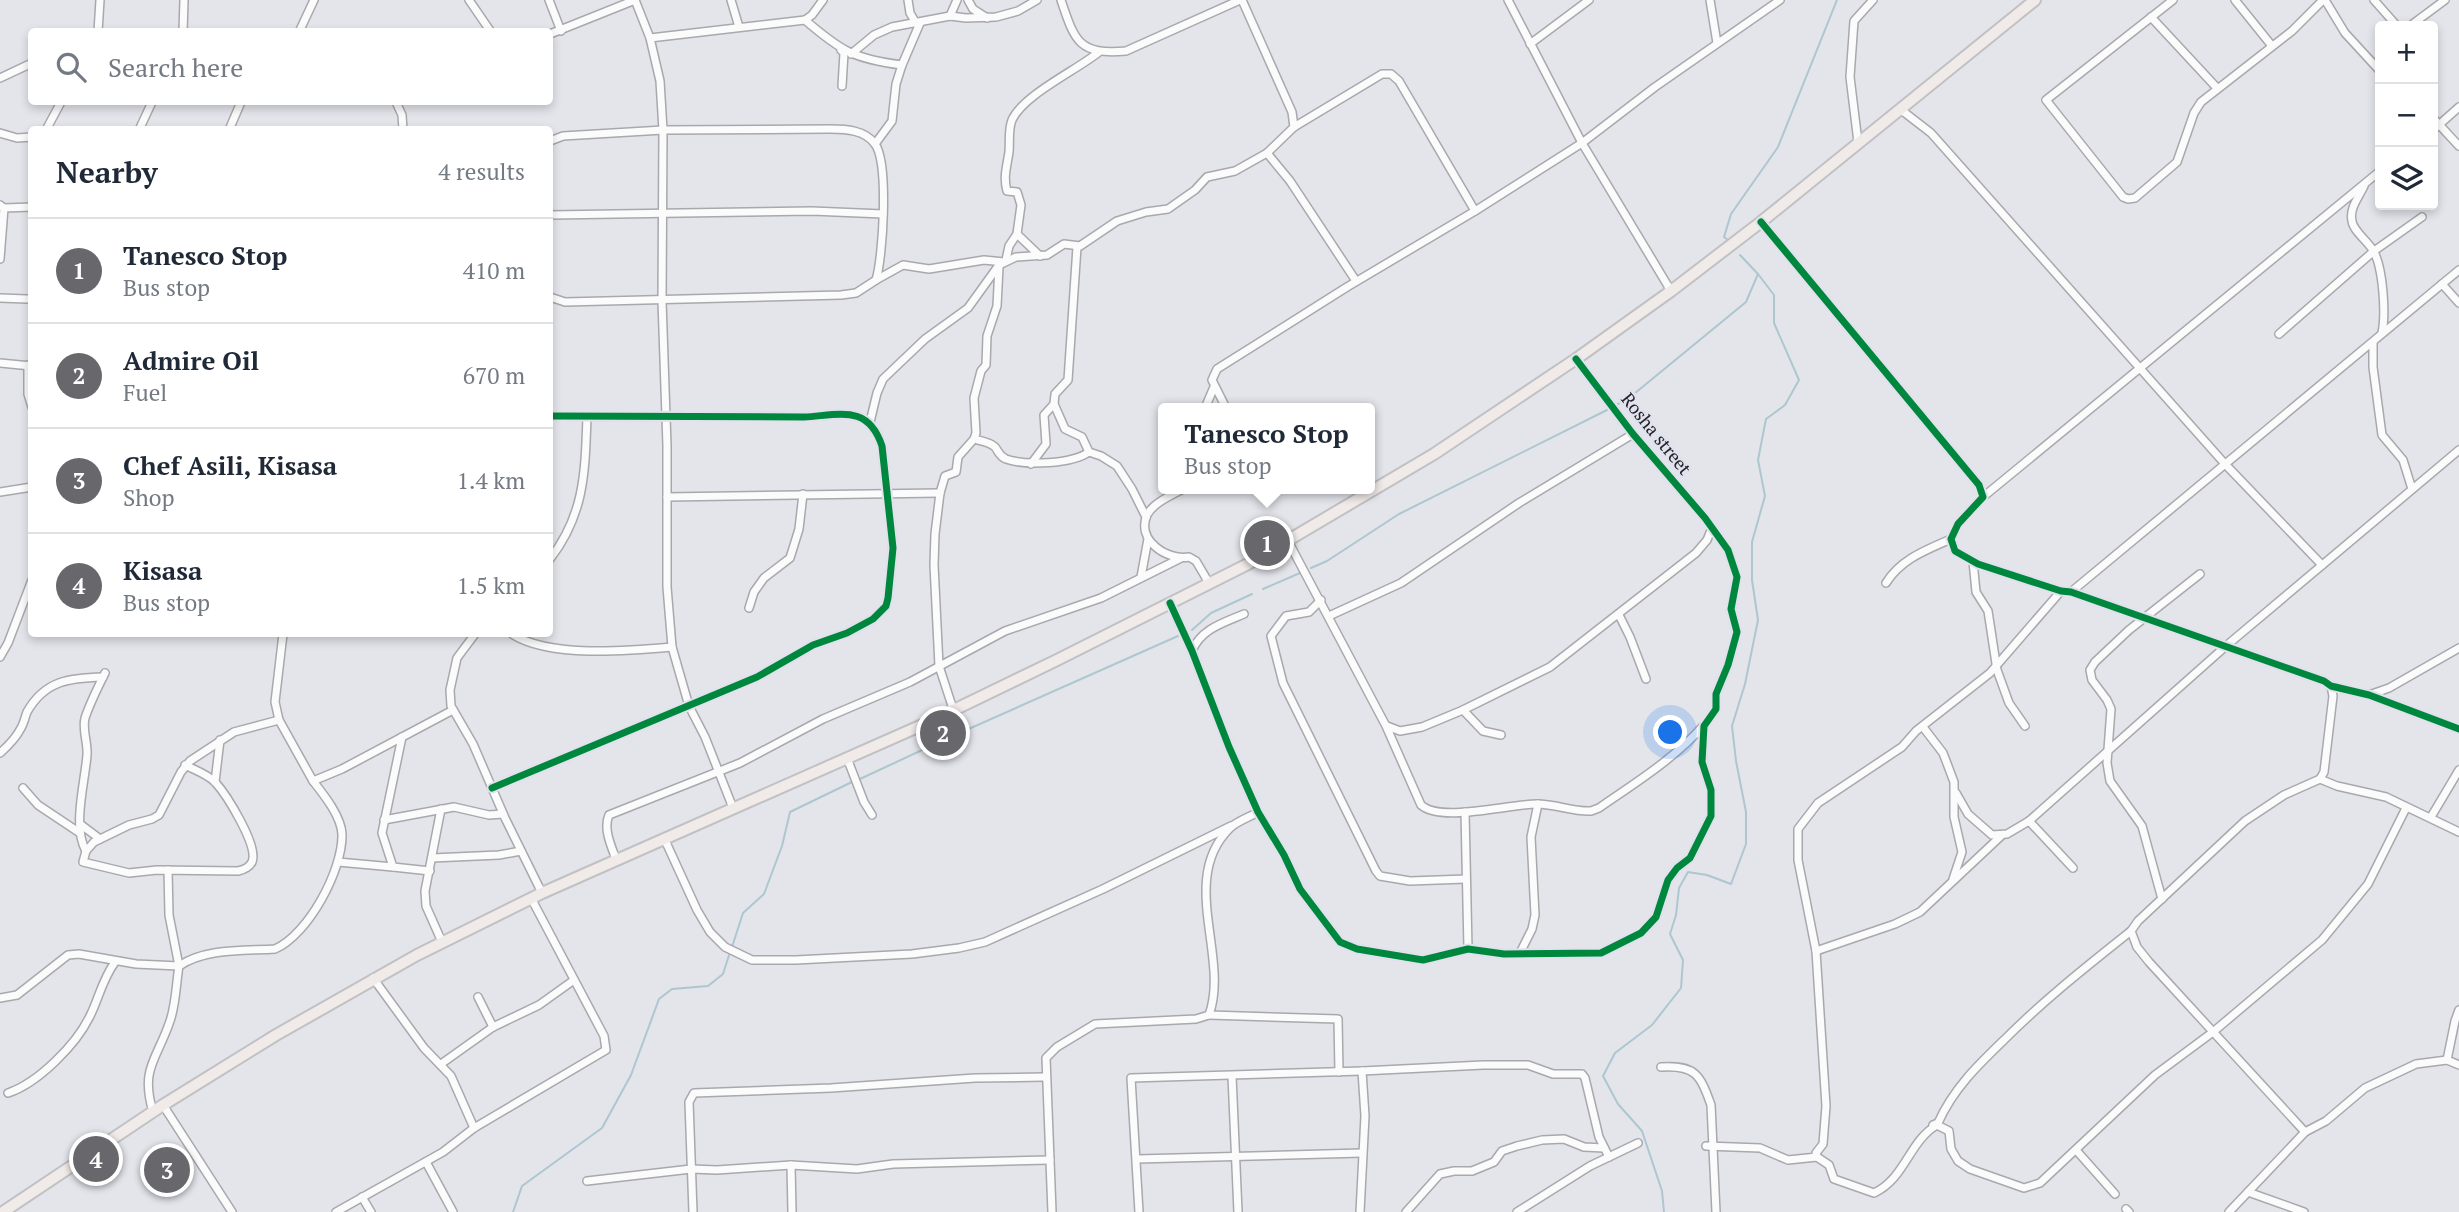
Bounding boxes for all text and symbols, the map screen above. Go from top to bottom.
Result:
map controls [2375,21,2438,210]
button: + [2375,21,2438,84]
search box [28,28,553,105]
icon: search [52,48,90,86]
text: Search here [108,50,243,84]
button: − [2375,84,2438,147]
button: layers [2375,147,2438,210]
text: Nearby [56,152,158,192]
text: 4 results [438,156,525,187]
text: Tanesco Stop [123,238,287,272]
text: 1 [73,255,86,286]
text: 410 m [463,255,525,286]
text: Bus stop [123,272,210,303]
text: Admire Oil [123,343,259,377]
text: 2 [73,360,86,391]
text: 670 m [463,360,525,391]
text: Fuel [123,377,167,408]
street label: Rosha street [1616,387,1697,480]
popup [1158,403,1375,494]
text: Tanesco Stop [1184,416,1349,450]
text: Chef Asili, Kisasa [123,448,337,482]
text: Bus stop [1184,450,1271,481]
text: 3 [73,465,86,496]
text: 1.4 km [457,465,525,496]
text: Shop [123,482,175,513]
pin: 1 [1244,517,1290,569]
text: Kisasa [123,553,203,587]
text: 4 [73,570,86,601]
text: 1.5 km [457,570,525,601]
text: Bus stop [123,587,210,618]
pin: 2 [920,707,966,759]
your location [1653,715,1687,749]
pin: 4 [73,1133,119,1185]
pin: 3 [144,1144,190,1196]

